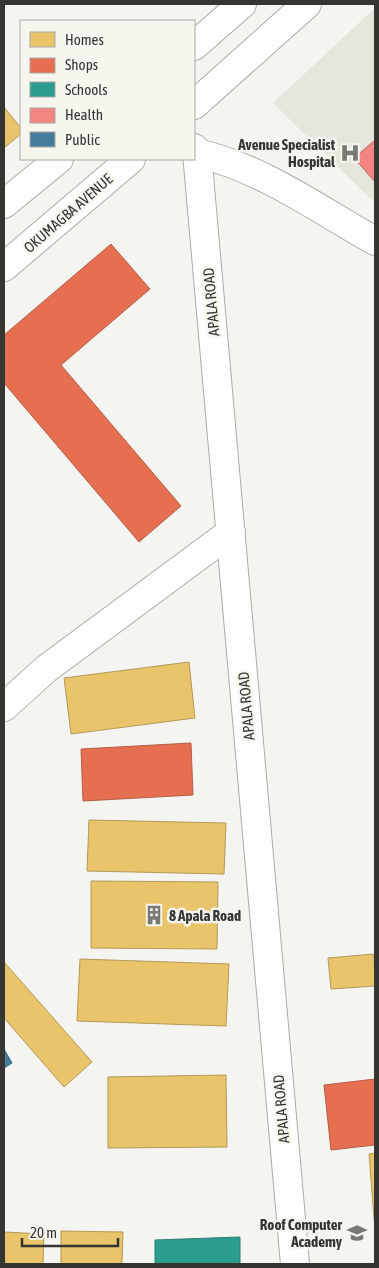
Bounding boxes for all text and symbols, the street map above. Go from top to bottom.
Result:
legend [20,20,195,160]
text: Homes [65,31,104,48]
text: Shops [65,56,98,73]
text: Schools [65,81,108,98]
text: Health [65,106,103,123]
text: Public [65,131,100,148]
place label: Avenue Specialist Hospital [237,136,336,170]
hospital icon: Avenue Specialist Hospital [339,142,361,164]
street label: OKUMAGBA AVENUE [20,170,116,256]
street label: APALA ROAD [200,267,222,337]
street label: APALA ROAD [235,671,257,741]
building icon: 8 Apala Road [143,904,165,926]
place label: 8 Apala Road [169,907,241,924]
street label: APALA ROAD [270,1074,292,1144]
scale bar [22,1216,119,1248]
place label: Roof Computer Academy [260,1216,343,1250]
school or university icon: Roof Computer Academy [346,1222,368,1244]
text: 20 m [30,1224,57,1241]

